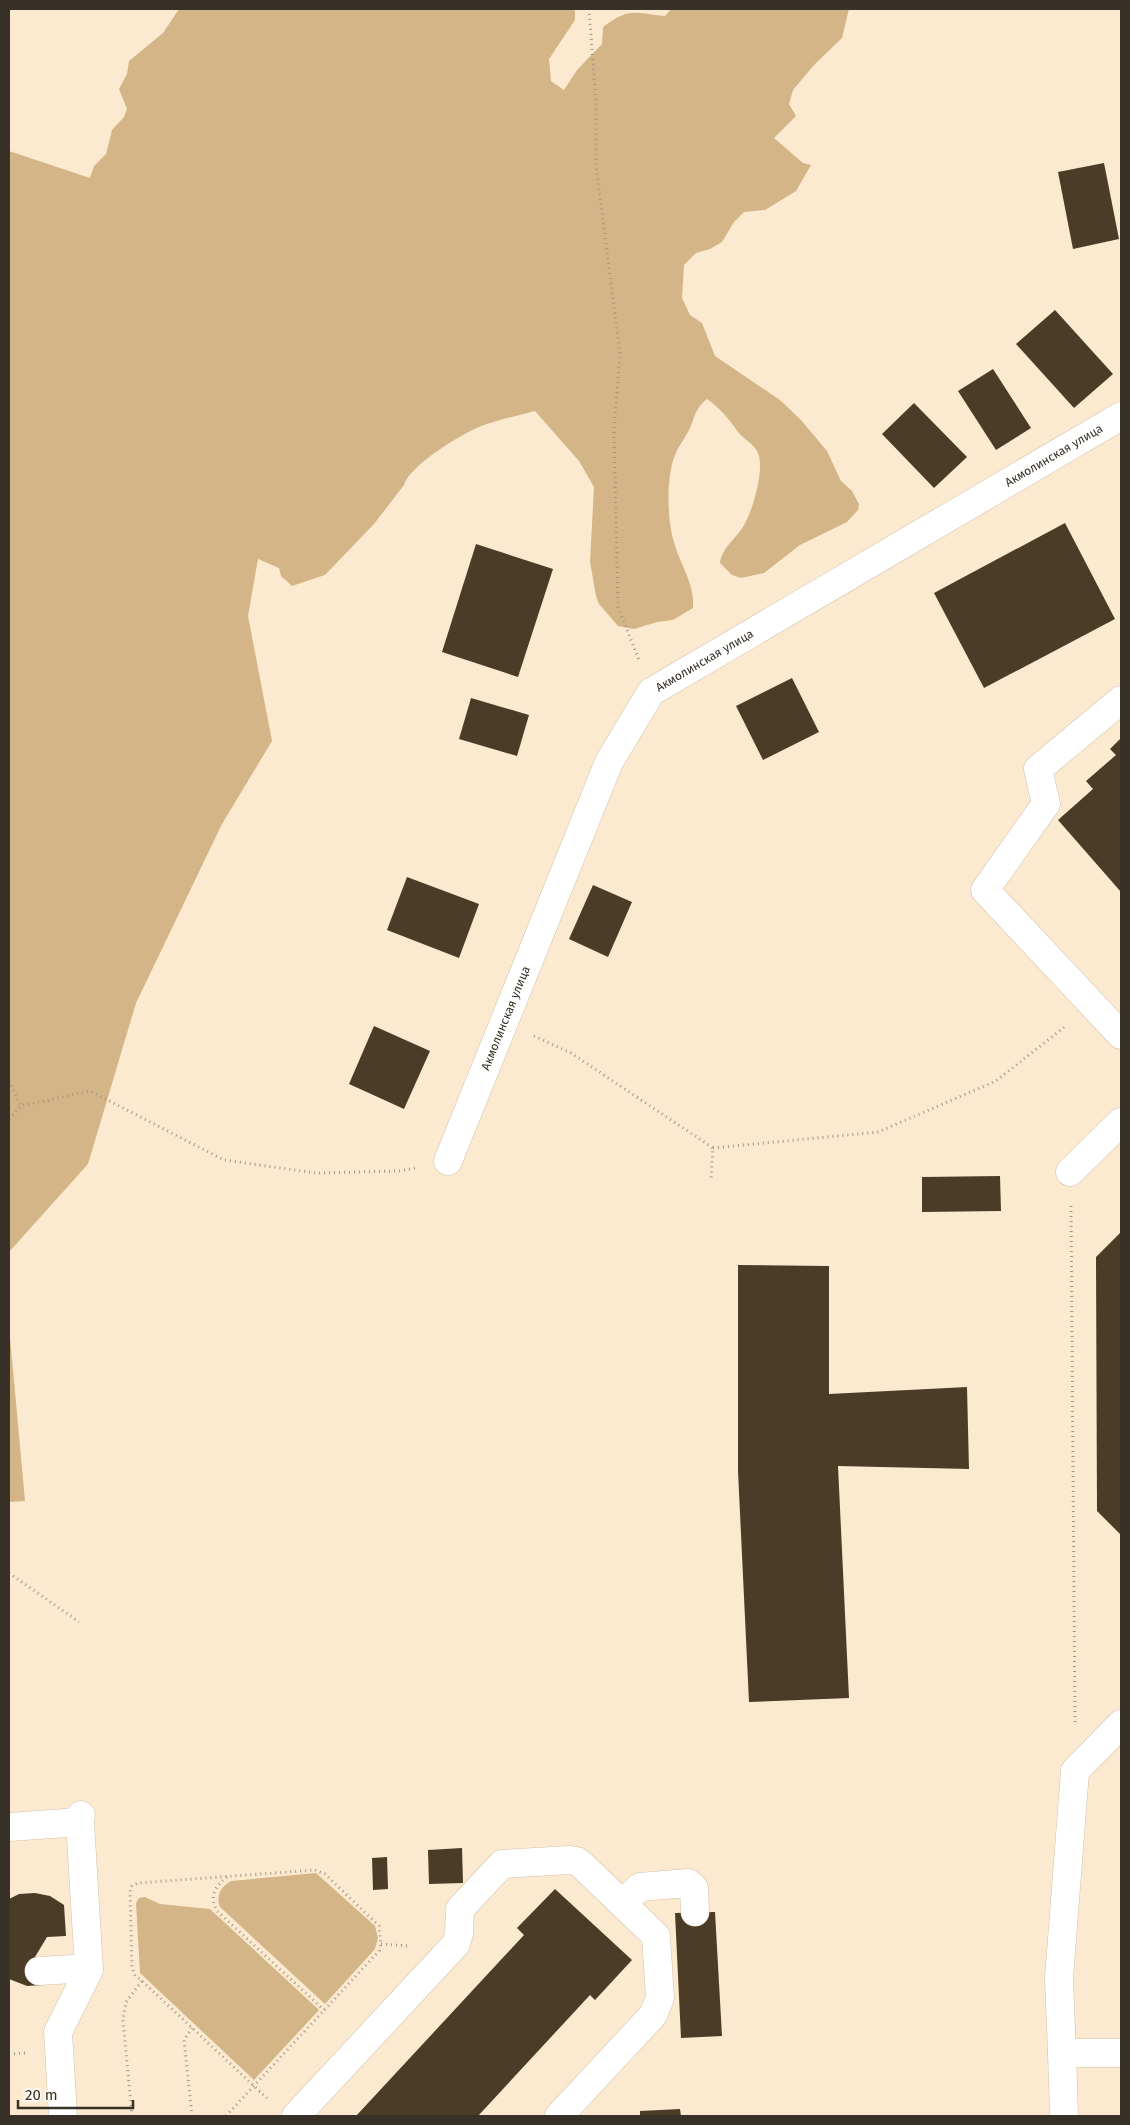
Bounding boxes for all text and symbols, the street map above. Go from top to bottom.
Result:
street label: Акмолинская улица [1002,421,1105,490]
street label: Акмолинская улица [653,626,756,695]
street label: Акмолинская улица [478,964,533,1072]
scale bar [18,2078,132,2110]
text: 20 m [25,2086,58,2104]

